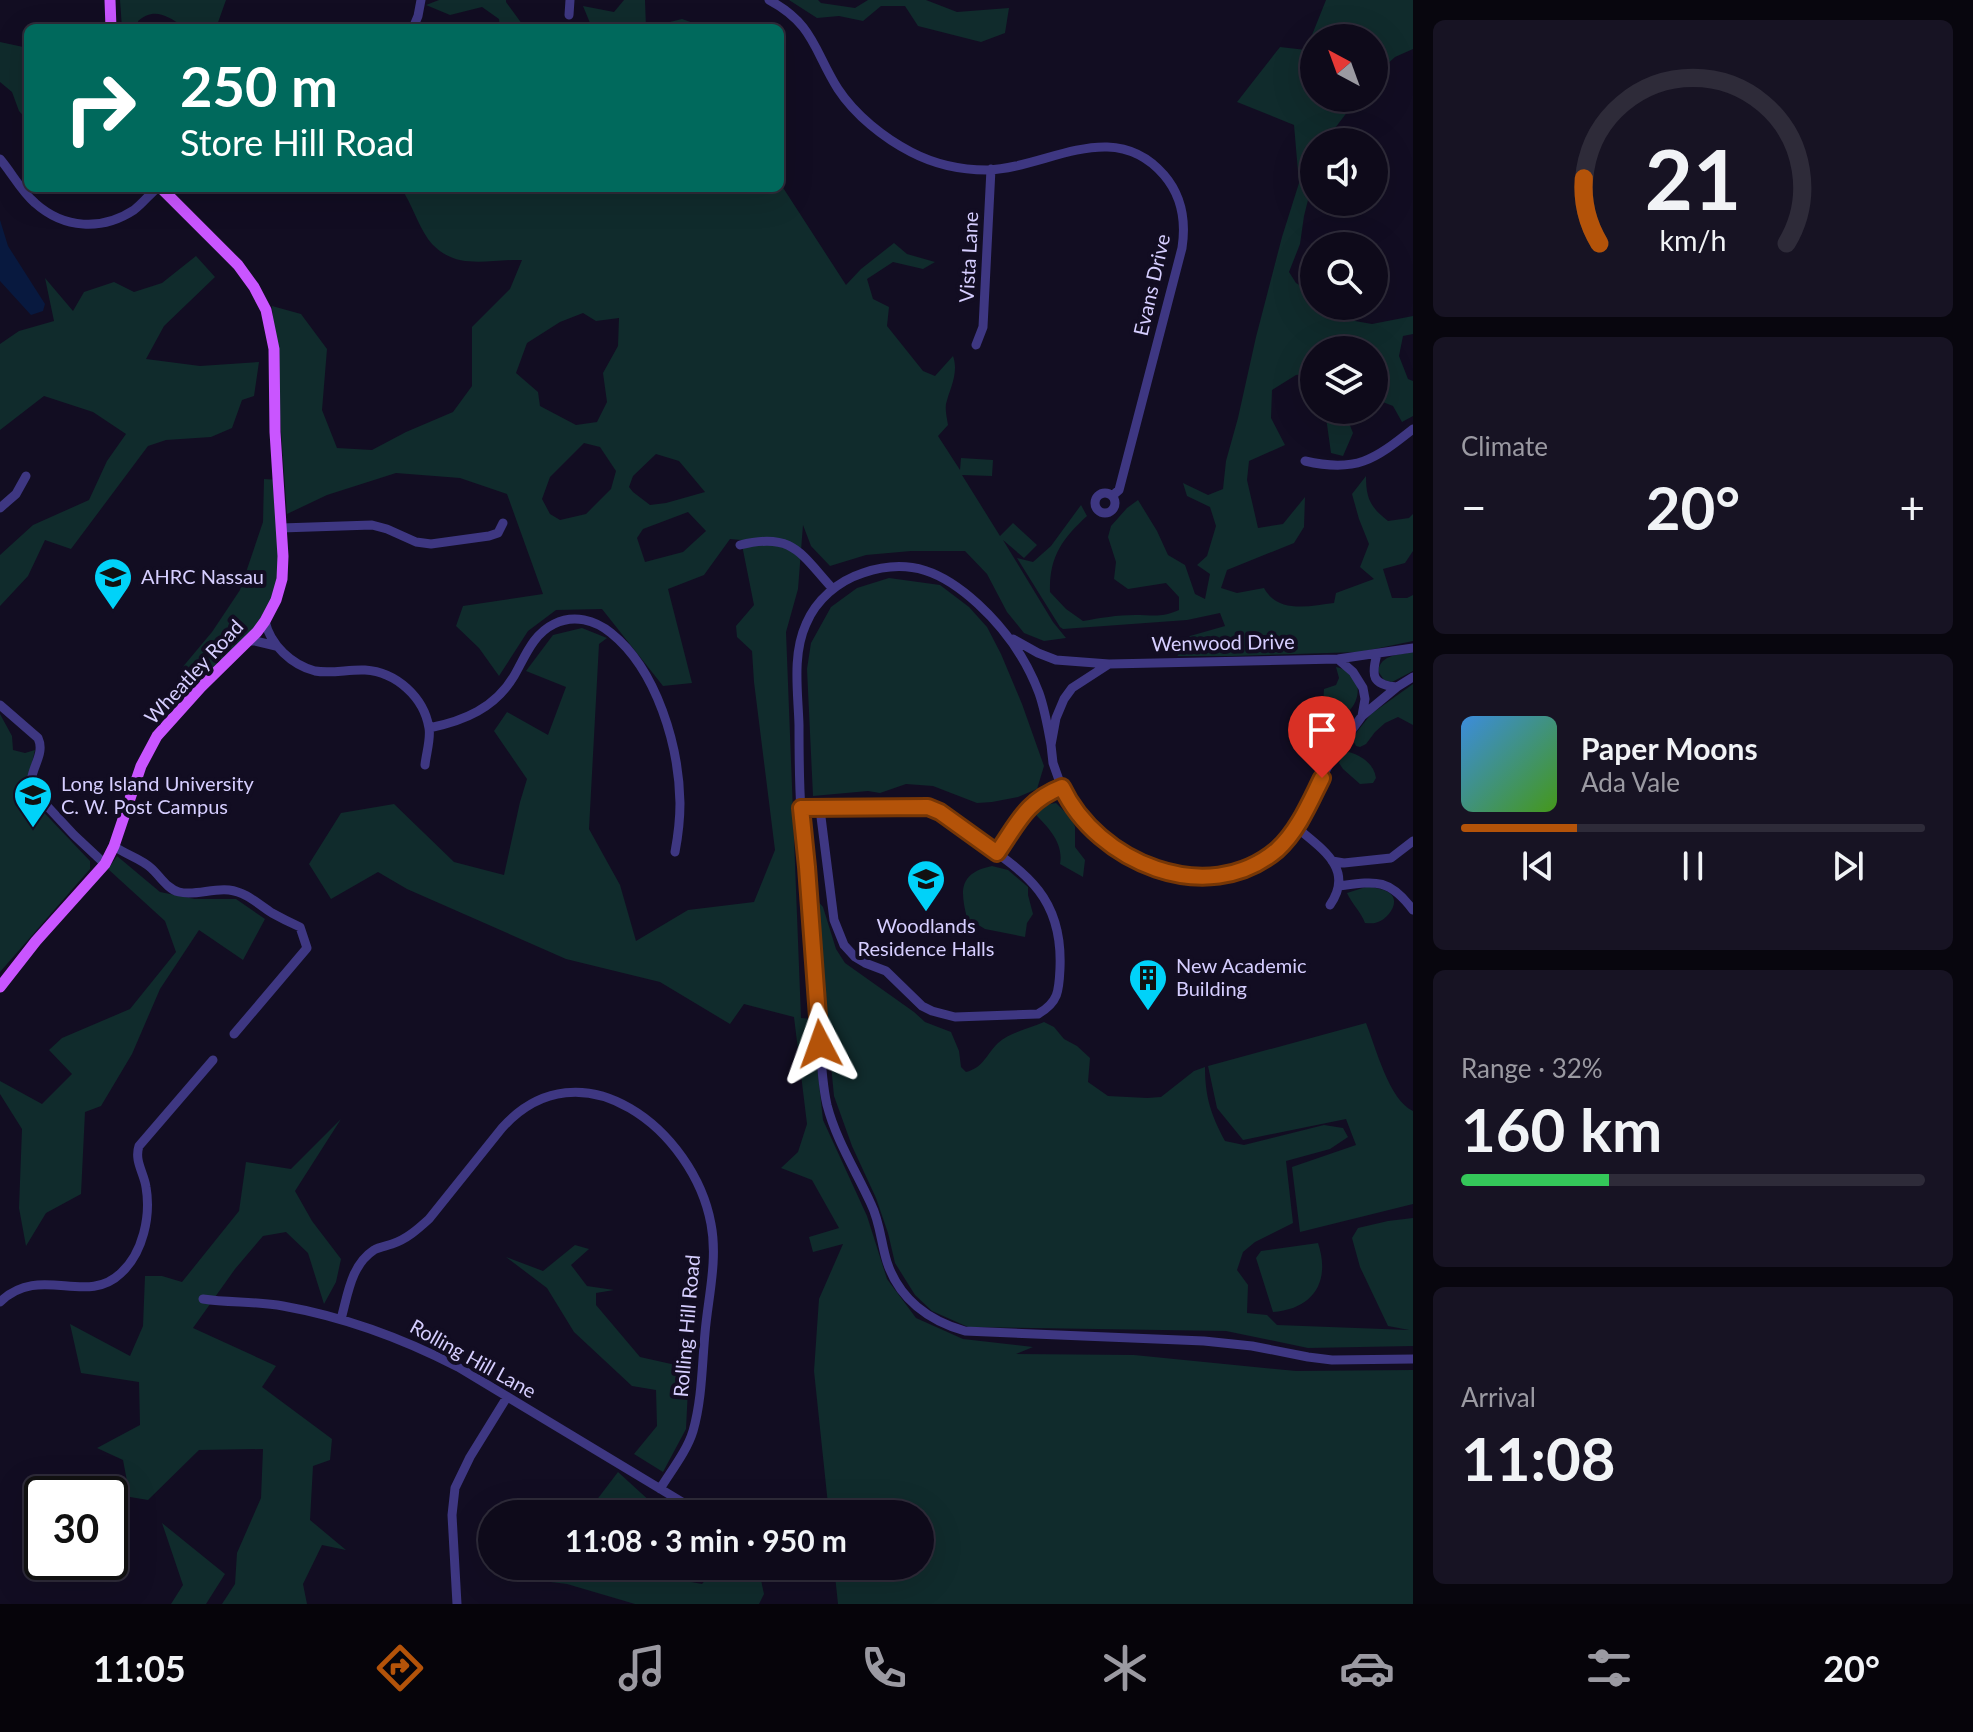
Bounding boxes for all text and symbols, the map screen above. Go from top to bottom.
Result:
north arrow [1300,24,1388,112]
map controls [1300,24,1388,424]
text: 250 m [180,52,338,119]
icon: right [48,56,152,160]
text: Store Hill Road [180,120,414,164]
button: sound [1300,128,1388,216]
text: 21 [1645,128,1741,228]
street label: Vista Lane [954,211,982,303]
text: km/h [1660,224,1726,258]
street label: Evans Drive [1128,232,1174,338]
button: search [1300,232,1388,320]
button: layers [1300,336,1388,424]
text: Climate [1461,430,1548,462]
text: 20° [1646,471,1740,543]
text: − [1461,481,1487,533]
text: + [1899,481,1925,533]
school or university icon: AHRC Nassau [92,556,134,611]
place label: AHRC Nassau [141,564,264,588]
street label: Wheatley Road [139,614,248,728]
street label: Wenwood Drive [1151,629,1295,655]
pin [1288,696,1356,778]
icon: arrive [1300,708,1344,752]
text: Paper Moons [1581,730,1758,766]
text: Ada Vale [1581,766,1680,798]
place label: Long Island University C. W. Post Campus [61,771,254,818]
school or university icon: Long Island University C. W. Post Campus [12,774,54,829]
icon: previous [1516,844,1560,888]
icon: pause [1671,844,1715,888]
icon: next [1826,844,1870,888]
school or university icon: Woodlands Residence Halls [905,858,947,913]
place label: Woodlands Residence Halls [858,913,994,960]
place label: New Academic Building [1176,953,1307,1000]
building icon: New Academic Building [1127,957,1169,1012]
position arrow [778,1002,862,1086]
text: Range · 32% [1461,1052,1603,1084]
text: 160 km [1461,1093,1662,1165]
street label: Rolling Hill Road [668,1254,704,1398]
street label: Rolling Hill Lane [406,1314,541,1403]
text: Arrival [1461,1381,1536,1413]
text: 11:08 [1461,1422,1616,1494]
speed limit sign: 30 [24,1476,128,1580]
text: 11:08 · 3 min · 950 m [565,1522,847,1558]
icon: directions [372,1640,428,1696]
icon: music [614,1640,670,1696]
icon: phone [856,1640,912,1696]
icon: climate [1097,1640,1153,1696]
icon: car [1339,1640,1395,1696]
icon: filters [1581,1640,1637,1696]
text: 11:05 [93,1646,186,1690]
text: 20° [1823,1646,1880,1690]

